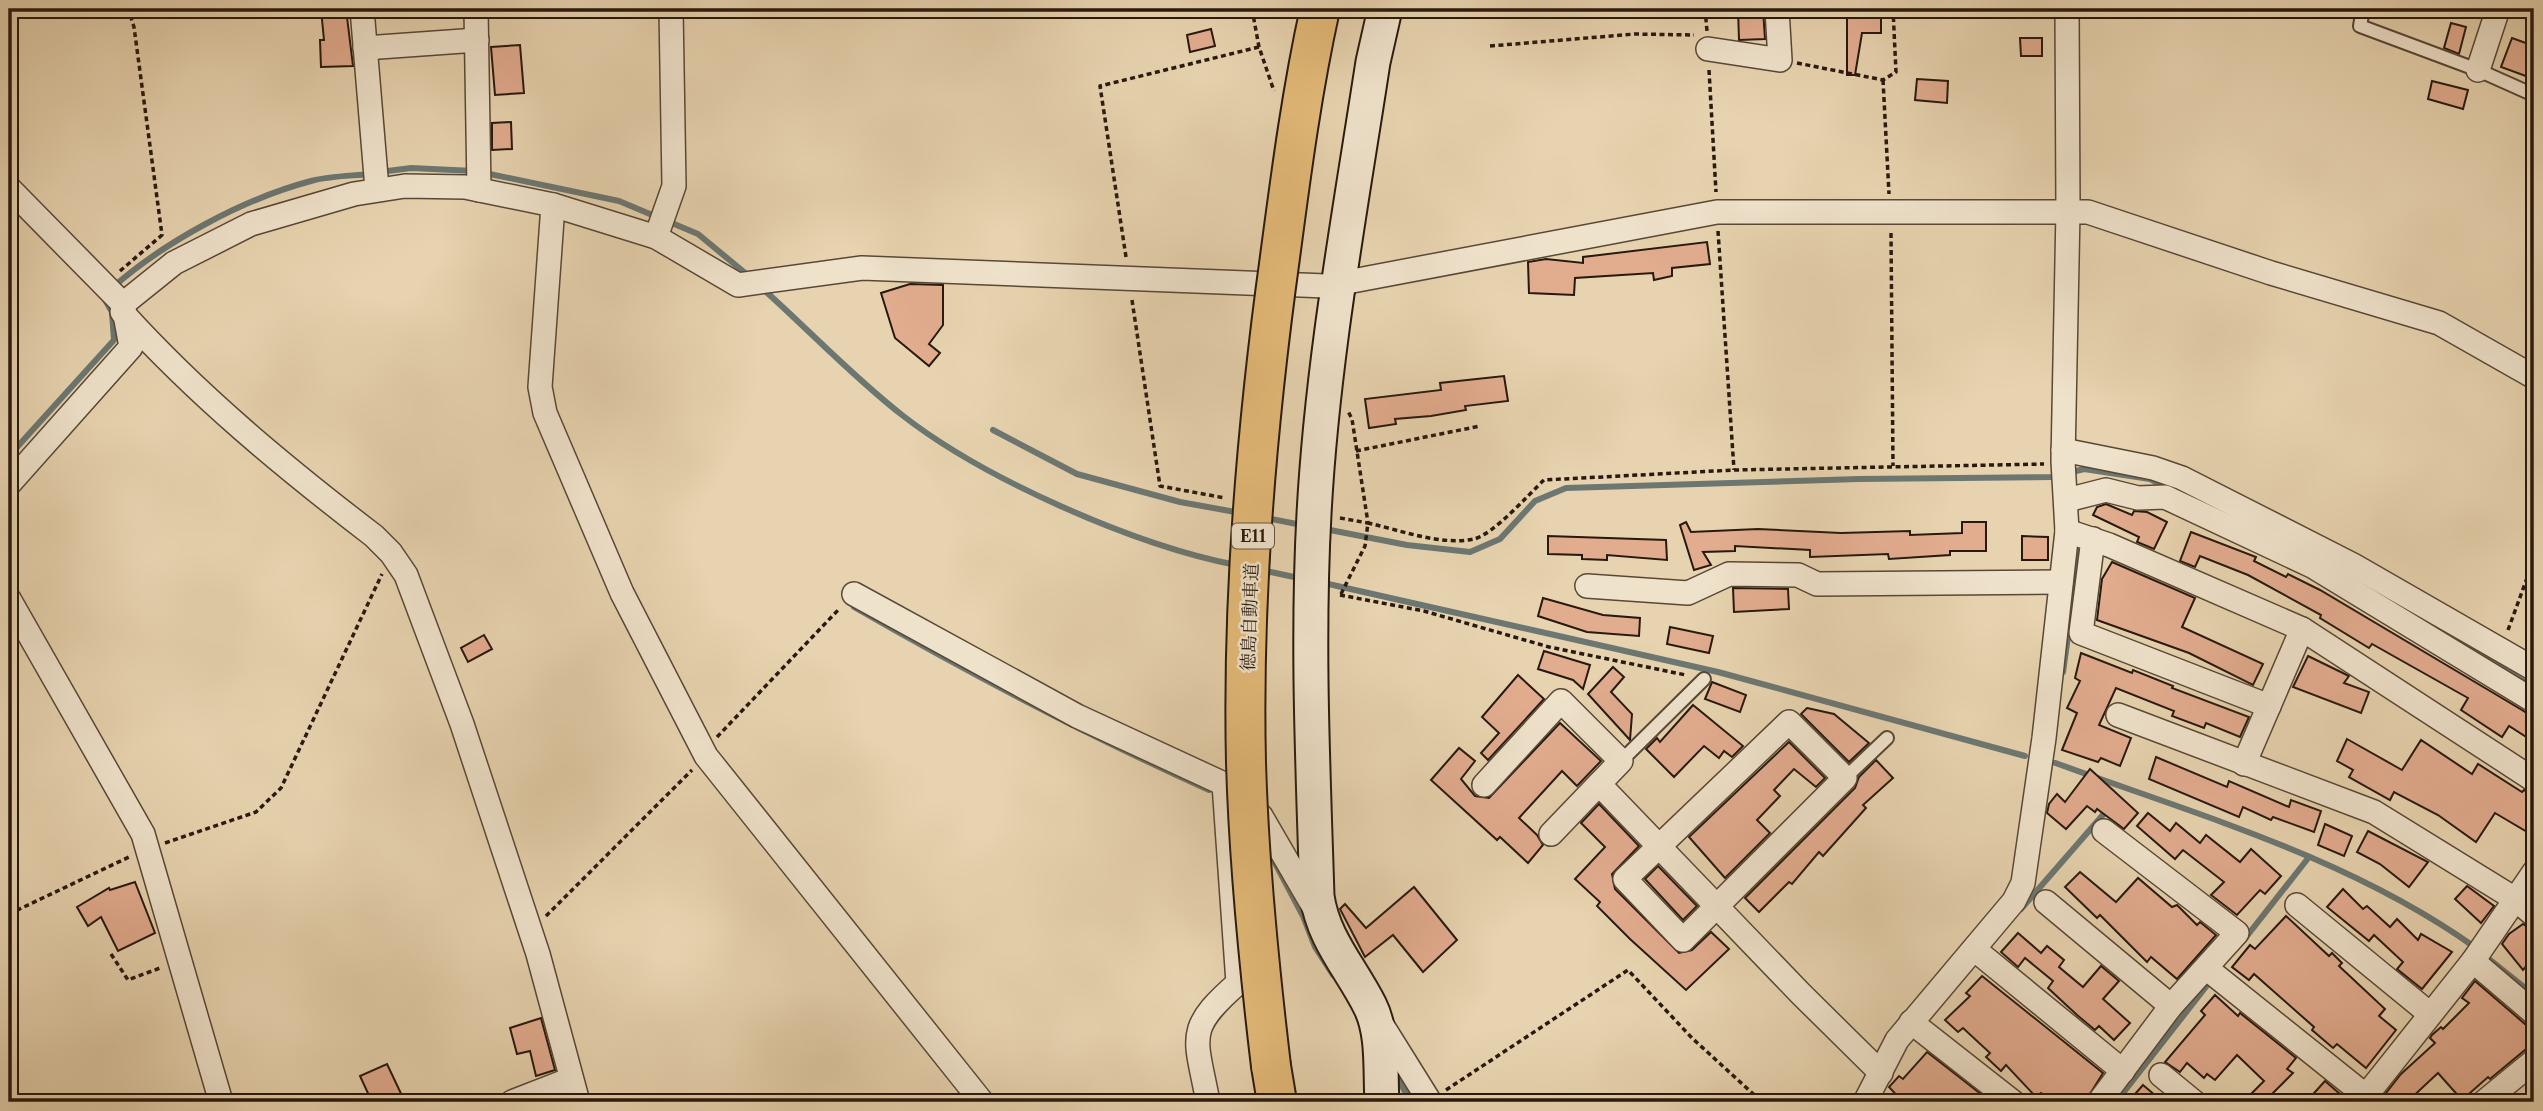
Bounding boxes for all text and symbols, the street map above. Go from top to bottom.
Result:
road number: E11 [1232,524,1274,548]
street label: 徳島自動車道 [1237,563,1263,671]

